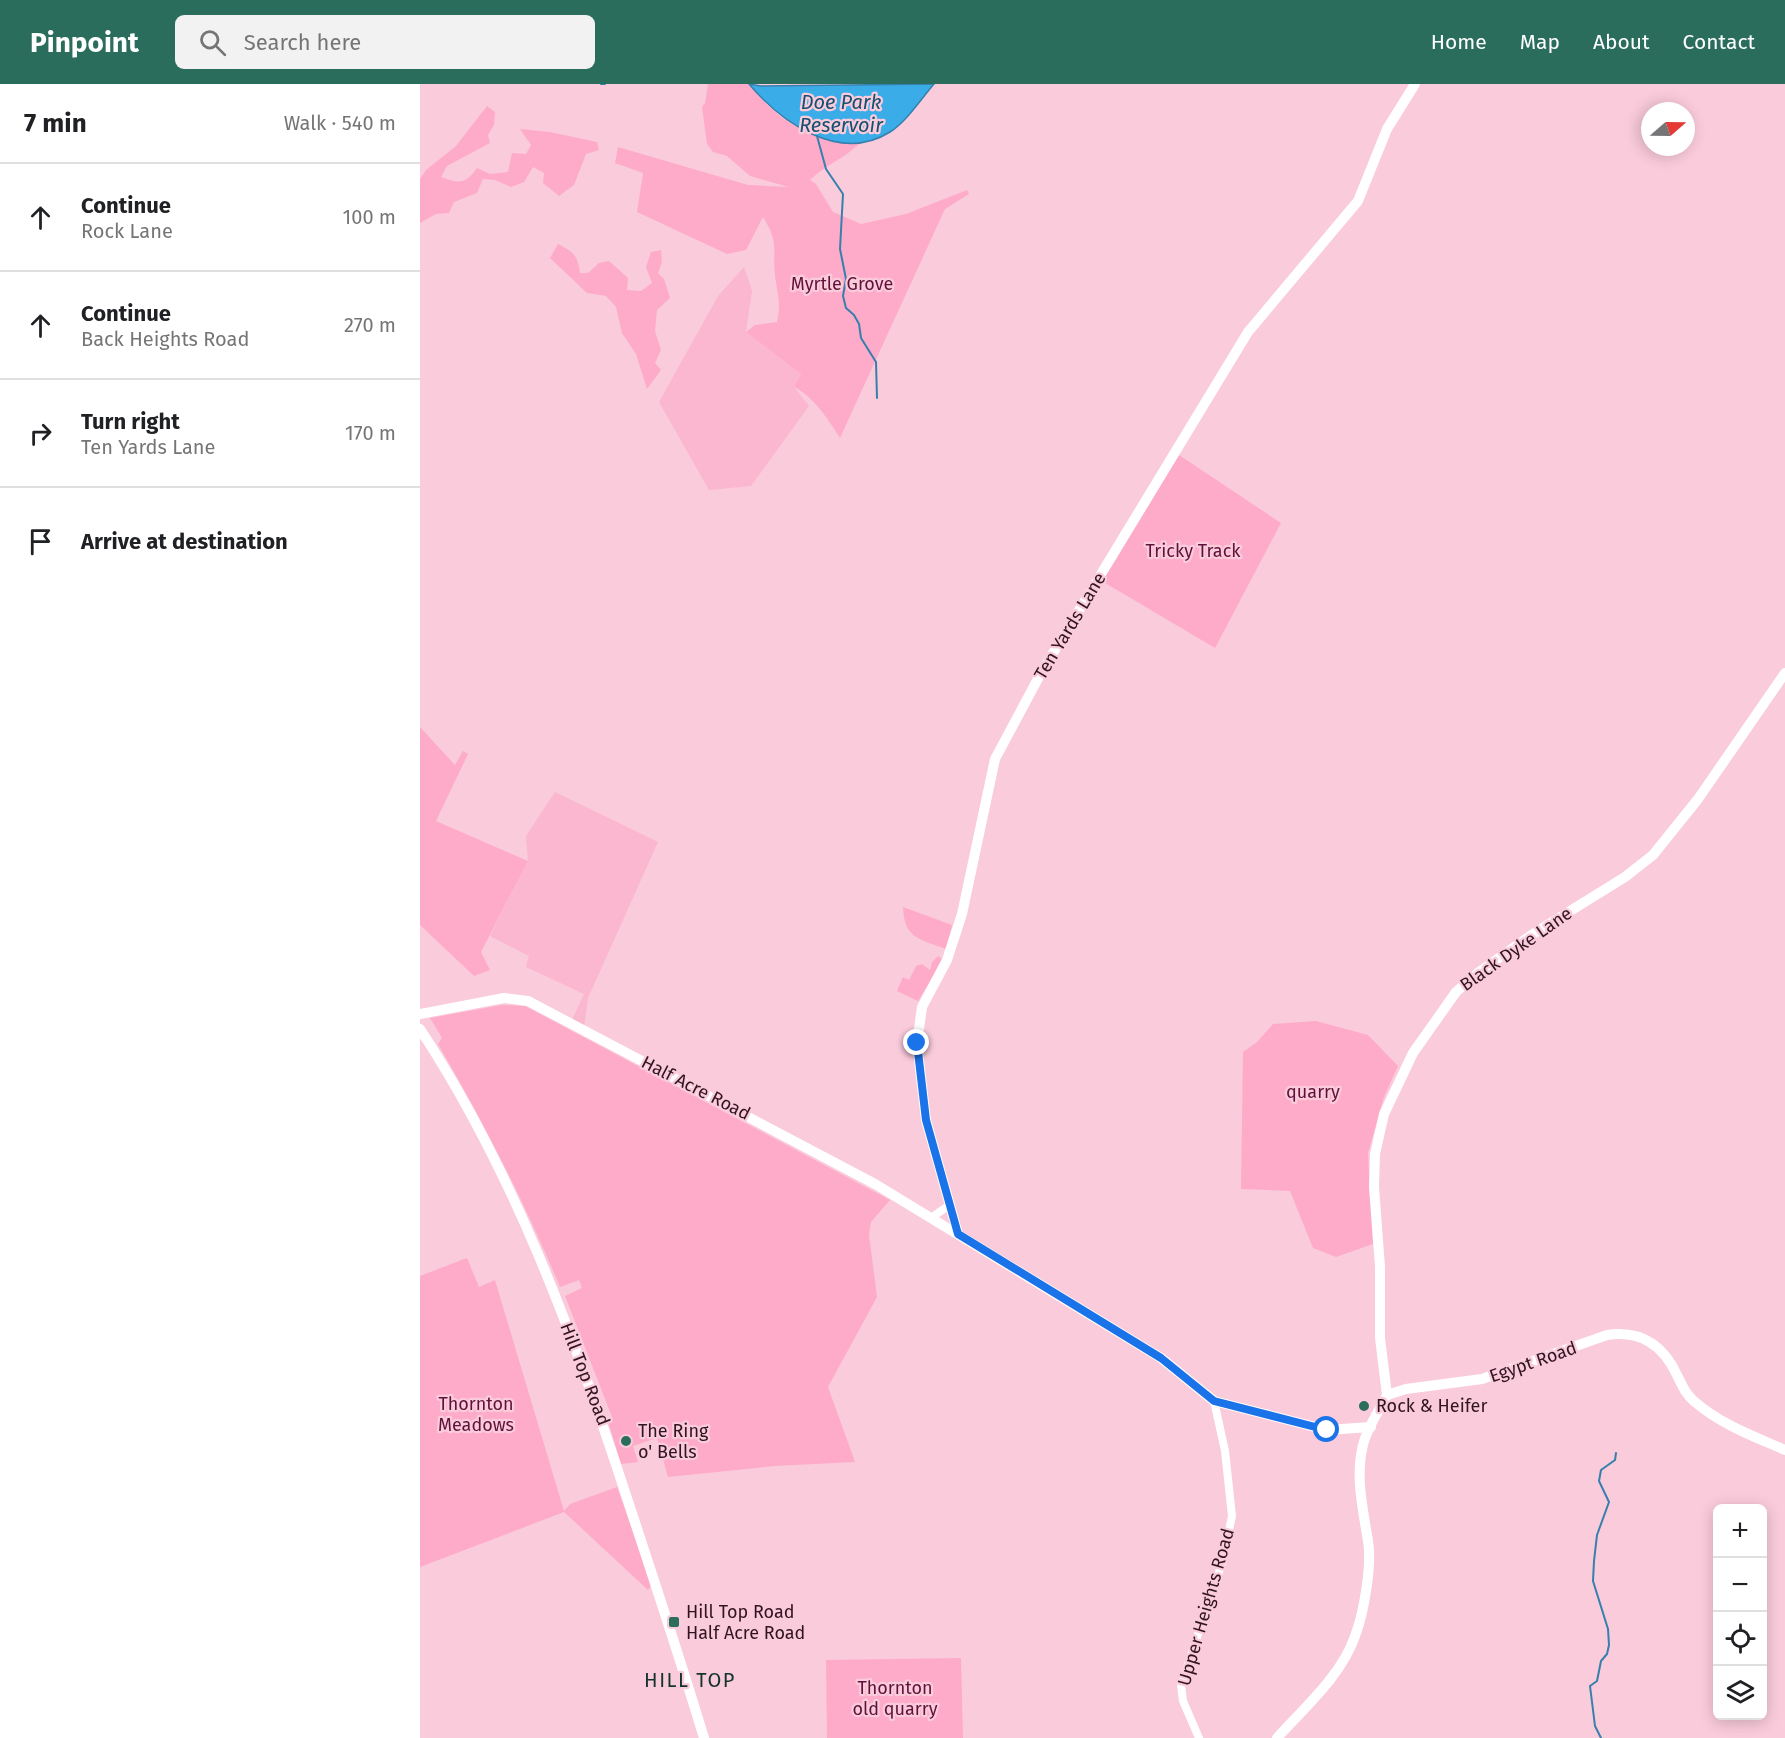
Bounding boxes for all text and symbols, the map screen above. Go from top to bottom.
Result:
search box [175,15,595,69]
text: Pinpoint [30,26,139,59]
icon: search [196,26,229,59]
text: Search here [244,29,361,56]
text: Home [1431,29,1487,55]
text: Map [1520,29,1560,55]
text: About [1593,29,1650,55]
text: Contact [1683,29,1755,55]
water label: Doe Park Reservoir [799,90,884,137]
north arrow [1641,102,1695,156]
text: 7 min [24,108,87,139]
text: Walk · 540 m [284,111,396,135]
text: Continue [81,192,171,219]
icon: ahead [24,201,57,234]
text: 100 m [343,205,396,229]
text: Rock Lane [81,219,173,243]
park label: Myrtle Grove [791,273,893,295]
text: Continue [81,300,171,327]
icon: ahead [24,309,57,342]
text: 270 m [344,313,396,337]
text: Back Heights Road [81,327,249,351]
text: Turn right [81,408,180,435]
icon: right [24,417,57,450]
text: 170 m [345,421,396,445]
text: Ten Yards Lane [81,435,215,459]
icon: arrive [24,525,57,558]
text: Arrive at destination [81,528,288,555]
park label: Tricky Track [1146,540,1241,562]
street label: Ten Yards Lane [1029,568,1111,684]
street label: Black Dyke Lane [1456,902,1576,996]
route end [903,1029,929,1055]
street label: Half Acre Road [638,1051,754,1125]
park label: quarry [1286,1081,1340,1103]
street label: Hill Top Road [555,1319,615,1429]
street label: Egypt Road [1486,1337,1580,1387]
park label: Thornton Meadows [438,1393,514,1436]
place label: Rock & Heifer [1376,1395,1487,1417]
marker: Rock & Heifer [1357,1399,1371,1413]
route start [1313,1416,1339,1442]
place label: The Ring o' Bells [638,1420,709,1463]
marker: The Ring o' Bells [619,1434,633,1448]
map controls [1713,1504,1767,1720]
button: + [1713,1504,1767,1558]
street label: Upper Heights Road [1173,1526,1239,1688]
button: − [1713,1558,1767,1612]
place label: Hill Top Road Half Acre Road [686,1601,805,1644]
button: locate [1713,1612,1767,1666]
marker: Hill Top Road Half Acre Road [667,1615,681,1629]
button: layers [1713,1666,1767,1720]
district label: HILL TOP [644,1668,736,1692]
park label: Thornton old quarry [852,1677,938,1720]

